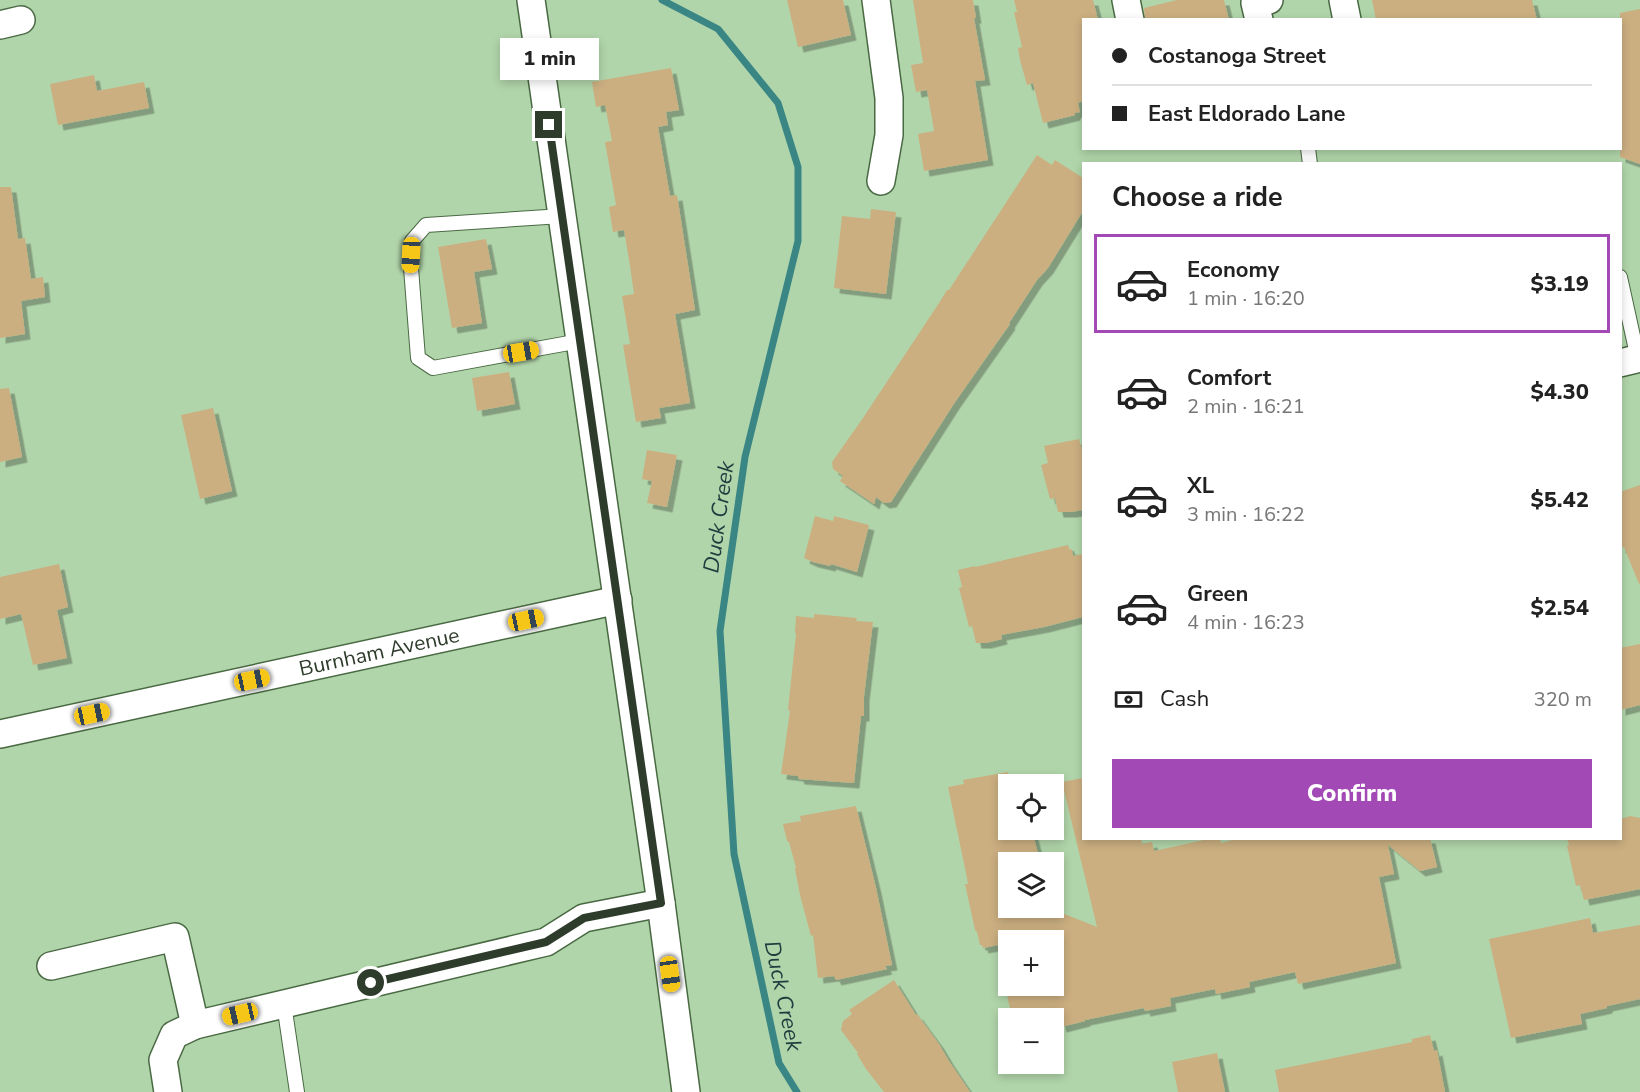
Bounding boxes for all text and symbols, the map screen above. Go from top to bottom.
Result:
callout: 1 min [500,38,598,80]
text: Costanoga Street [1148,41,1326,71]
text: 1 min [523,45,576,72]
text: East Eldorado Lane [1148,99,1346,129]
route end [535,111,562,138]
text: Choose a ride [1112,179,1283,216]
car [401,237,421,273]
text: Economy [1187,255,1279,285]
icon: car [1115,257,1169,311]
text: $3.19 [1530,269,1589,299]
text: 1 min · 16:20 [1187,285,1305,312]
car [502,340,540,364]
text: Comfort [1187,363,1271,393]
icon: car [1115,365,1169,419]
text: $4.30 [1530,377,1589,407]
text: 2 min · 16:21 [1187,393,1305,420]
water label: Duck Creek [696,458,742,575]
text: XL [1187,471,1214,501]
icon: car [1115,473,1169,527]
text: $5.42 [1530,485,1589,515]
text: 3 min · 16:22 [1187,501,1305,528]
text: Green [1187,579,1248,609]
icon: car [1115,581,1169,635]
text: $2.54 [1530,593,1589,623]
car [507,607,545,633]
text: 4 min · 16:23 [1187,609,1305,636]
street label: Burnham Avenue [296,621,462,683]
car [233,667,271,693]
icon: cash [1112,683,1145,716]
text: Cash [1160,684,1209,714]
text: 320 m [1534,686,1592,713]
car [73,701,111,727]
button: Confirm [1112,759,1592,828]
map controls [998,774,1064,1074]
button: locate [998,774,1064,840]
button: layers [998,852,1064,918]
button: + [998,930,1064,996]
water label: Duck Creek [757,938,810,1055]
car [659,955,681,993]
route start [357,969,384,996]
car [220,1001,260,1027]
button: − [998,1008,1064,1074]

